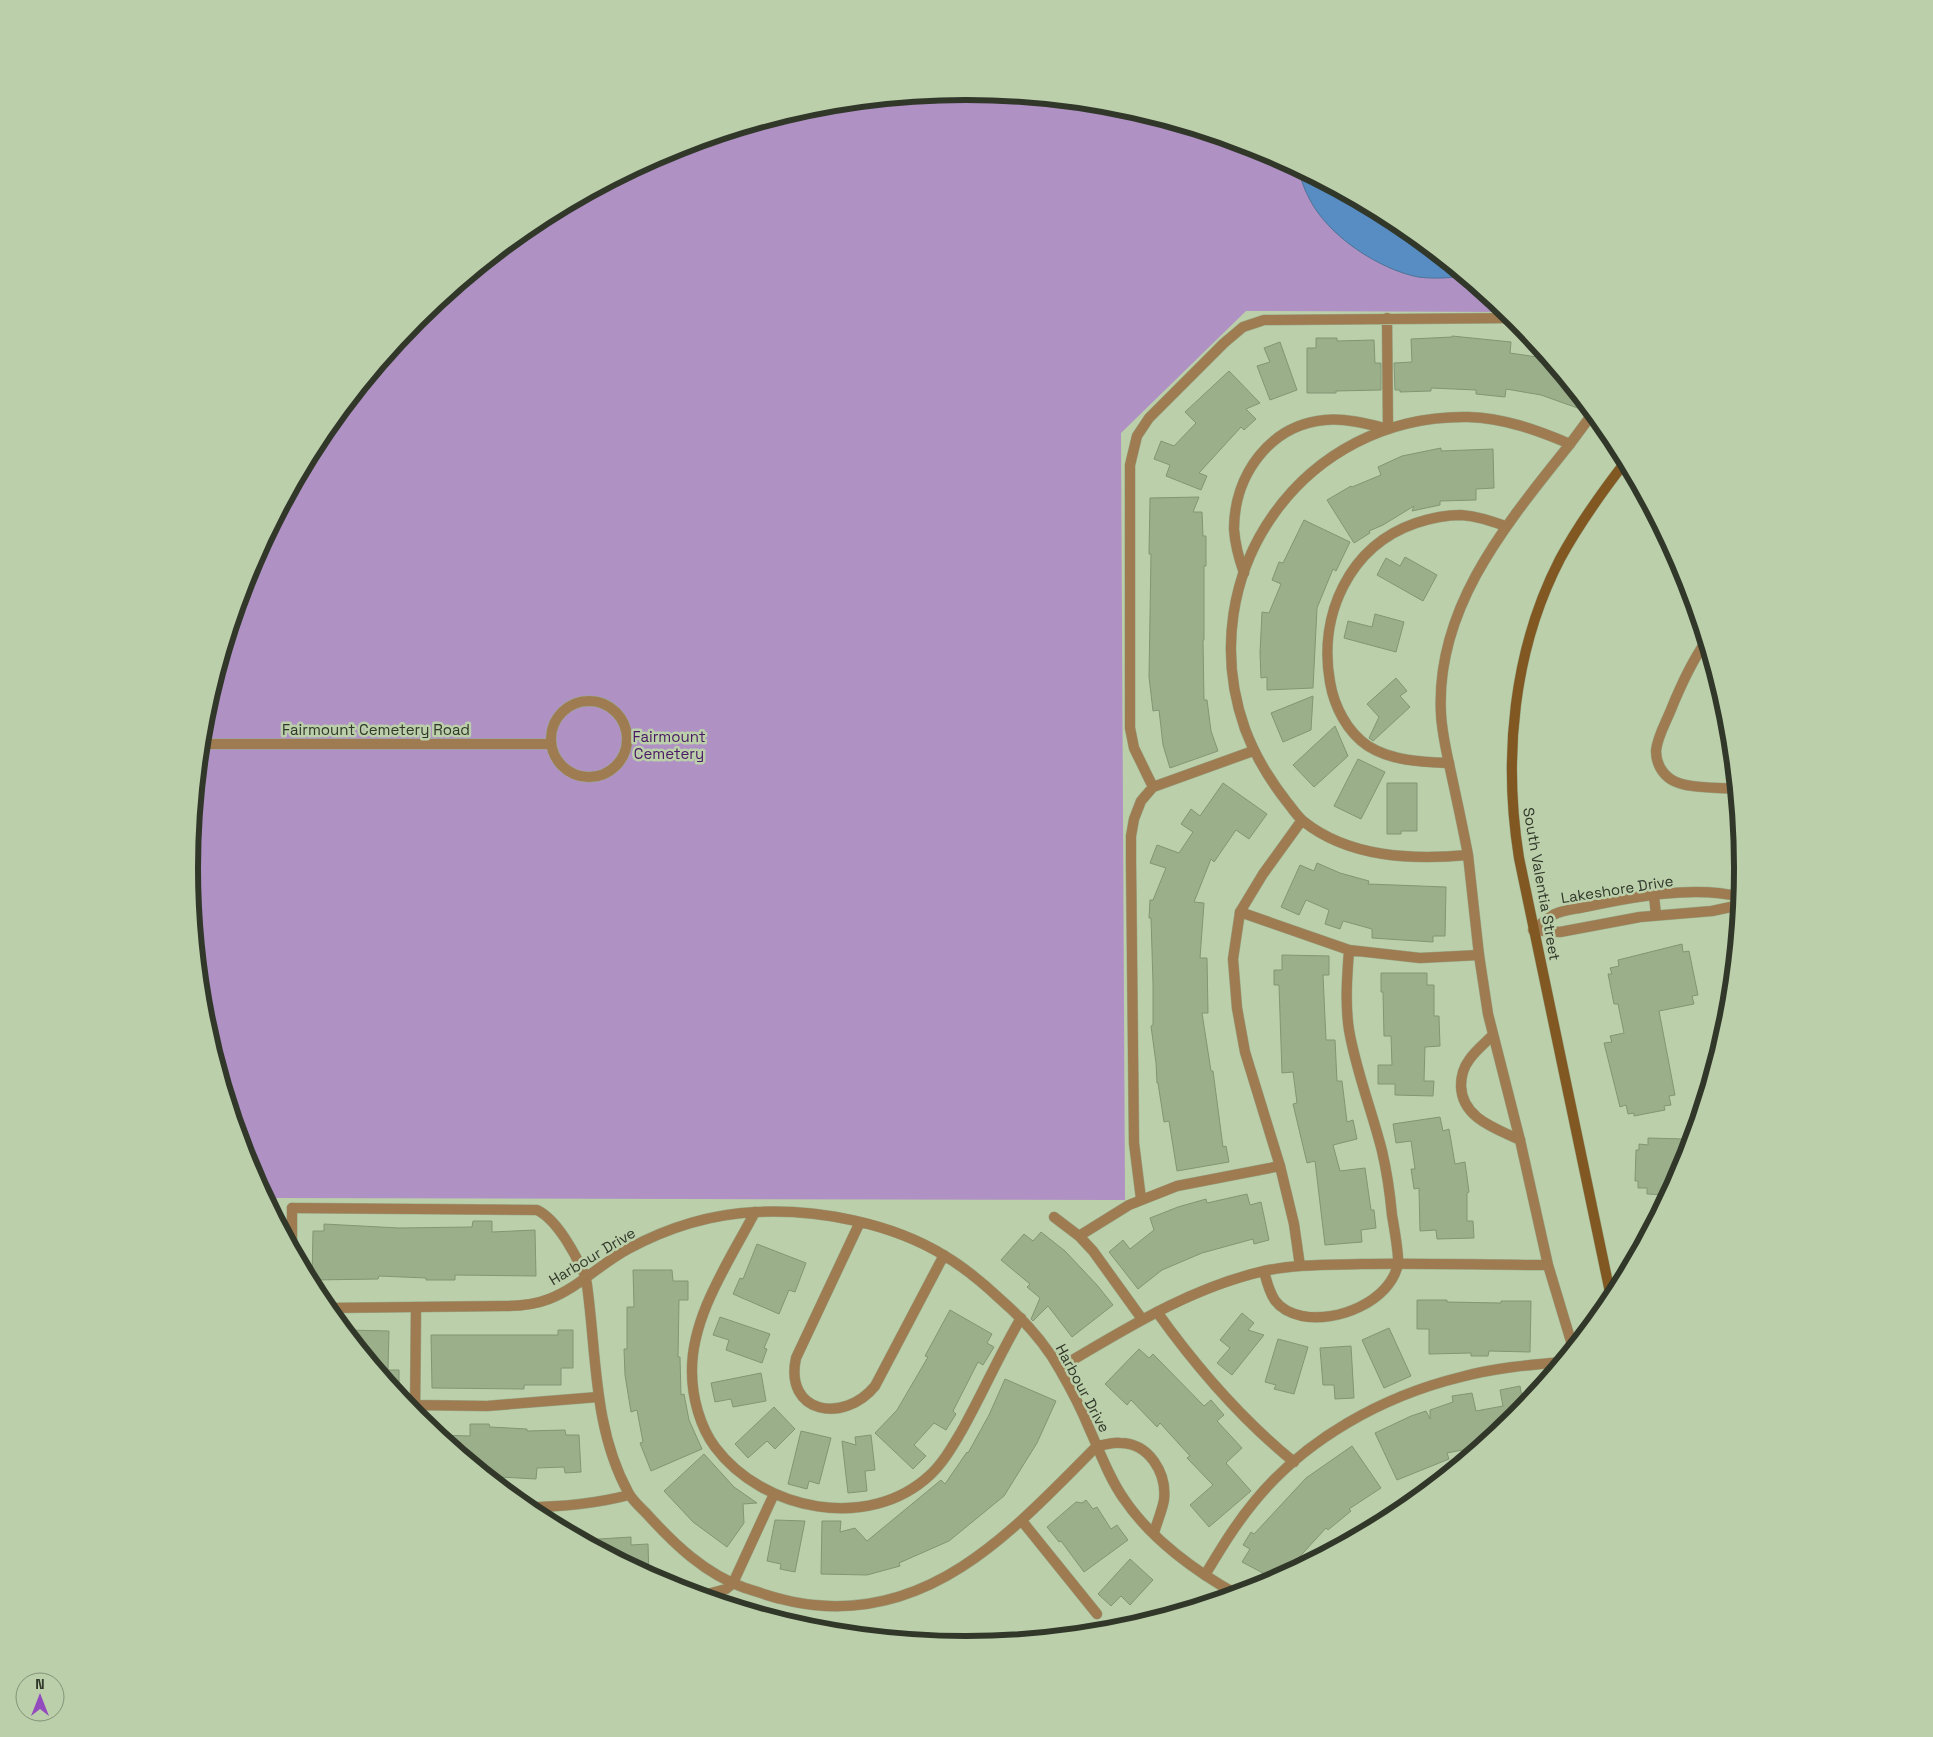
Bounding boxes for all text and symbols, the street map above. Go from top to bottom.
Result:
street label: Fairmount Cemetery Road [282,720,470,739]
park label: Fairmount Cemetery [632,727,706,763]
street label: South Valentia Street [1519,806,1565,962]
street label: Lakeshore Drive [1559,871,1675,907]
street label: Harbour Drive [545,1223,639,1289]
street label: Harbour Drive [1052,1340,1114,1436]
north arrow [15,1672,65,1722]
text: N [35,1675,45,1693]

